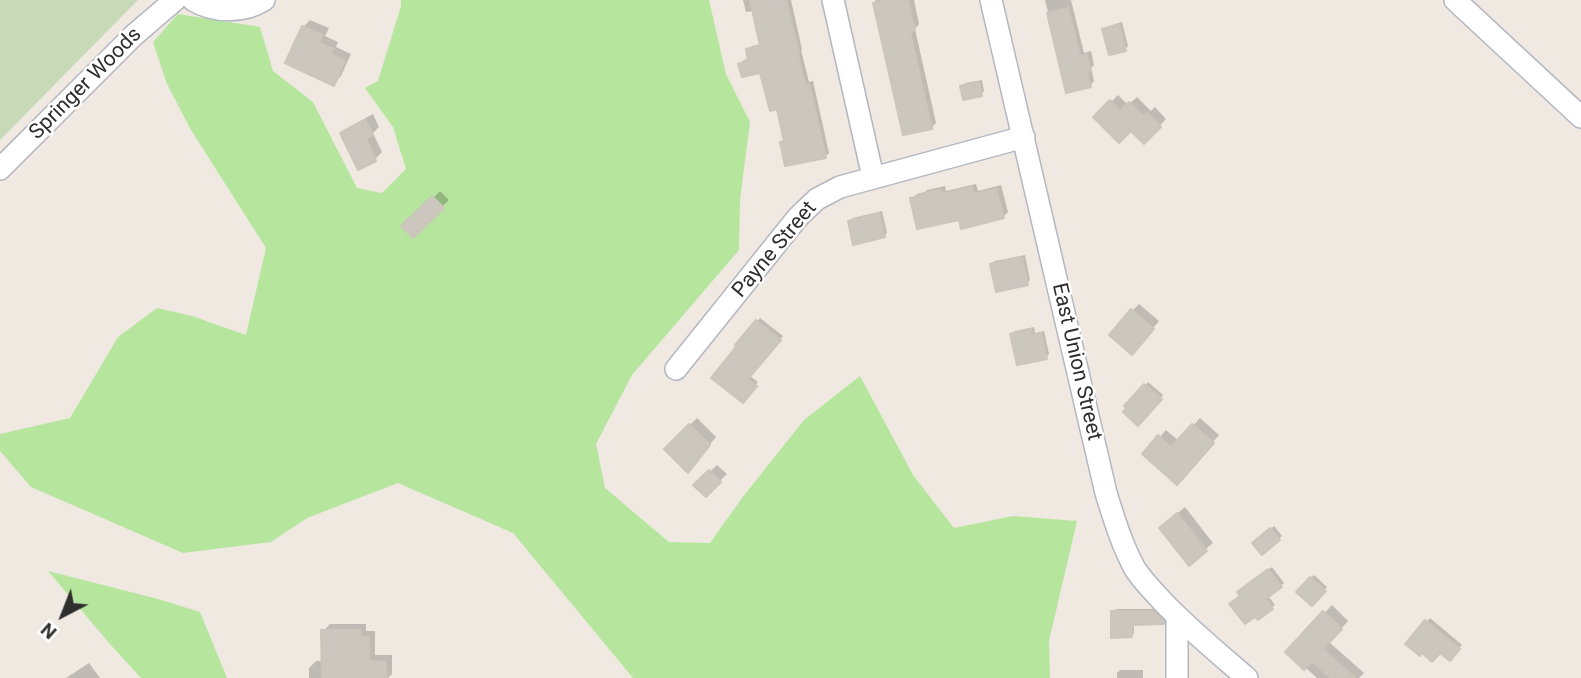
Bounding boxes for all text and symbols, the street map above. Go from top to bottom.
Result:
street label: Springer Woods [25,23,147,145]
street label: Payne Street [728,197,822,303]
street label: East Union Street [1046,281,1106,443]
north arrow [28,580,98,650]
text: N [36,618,61,644]

